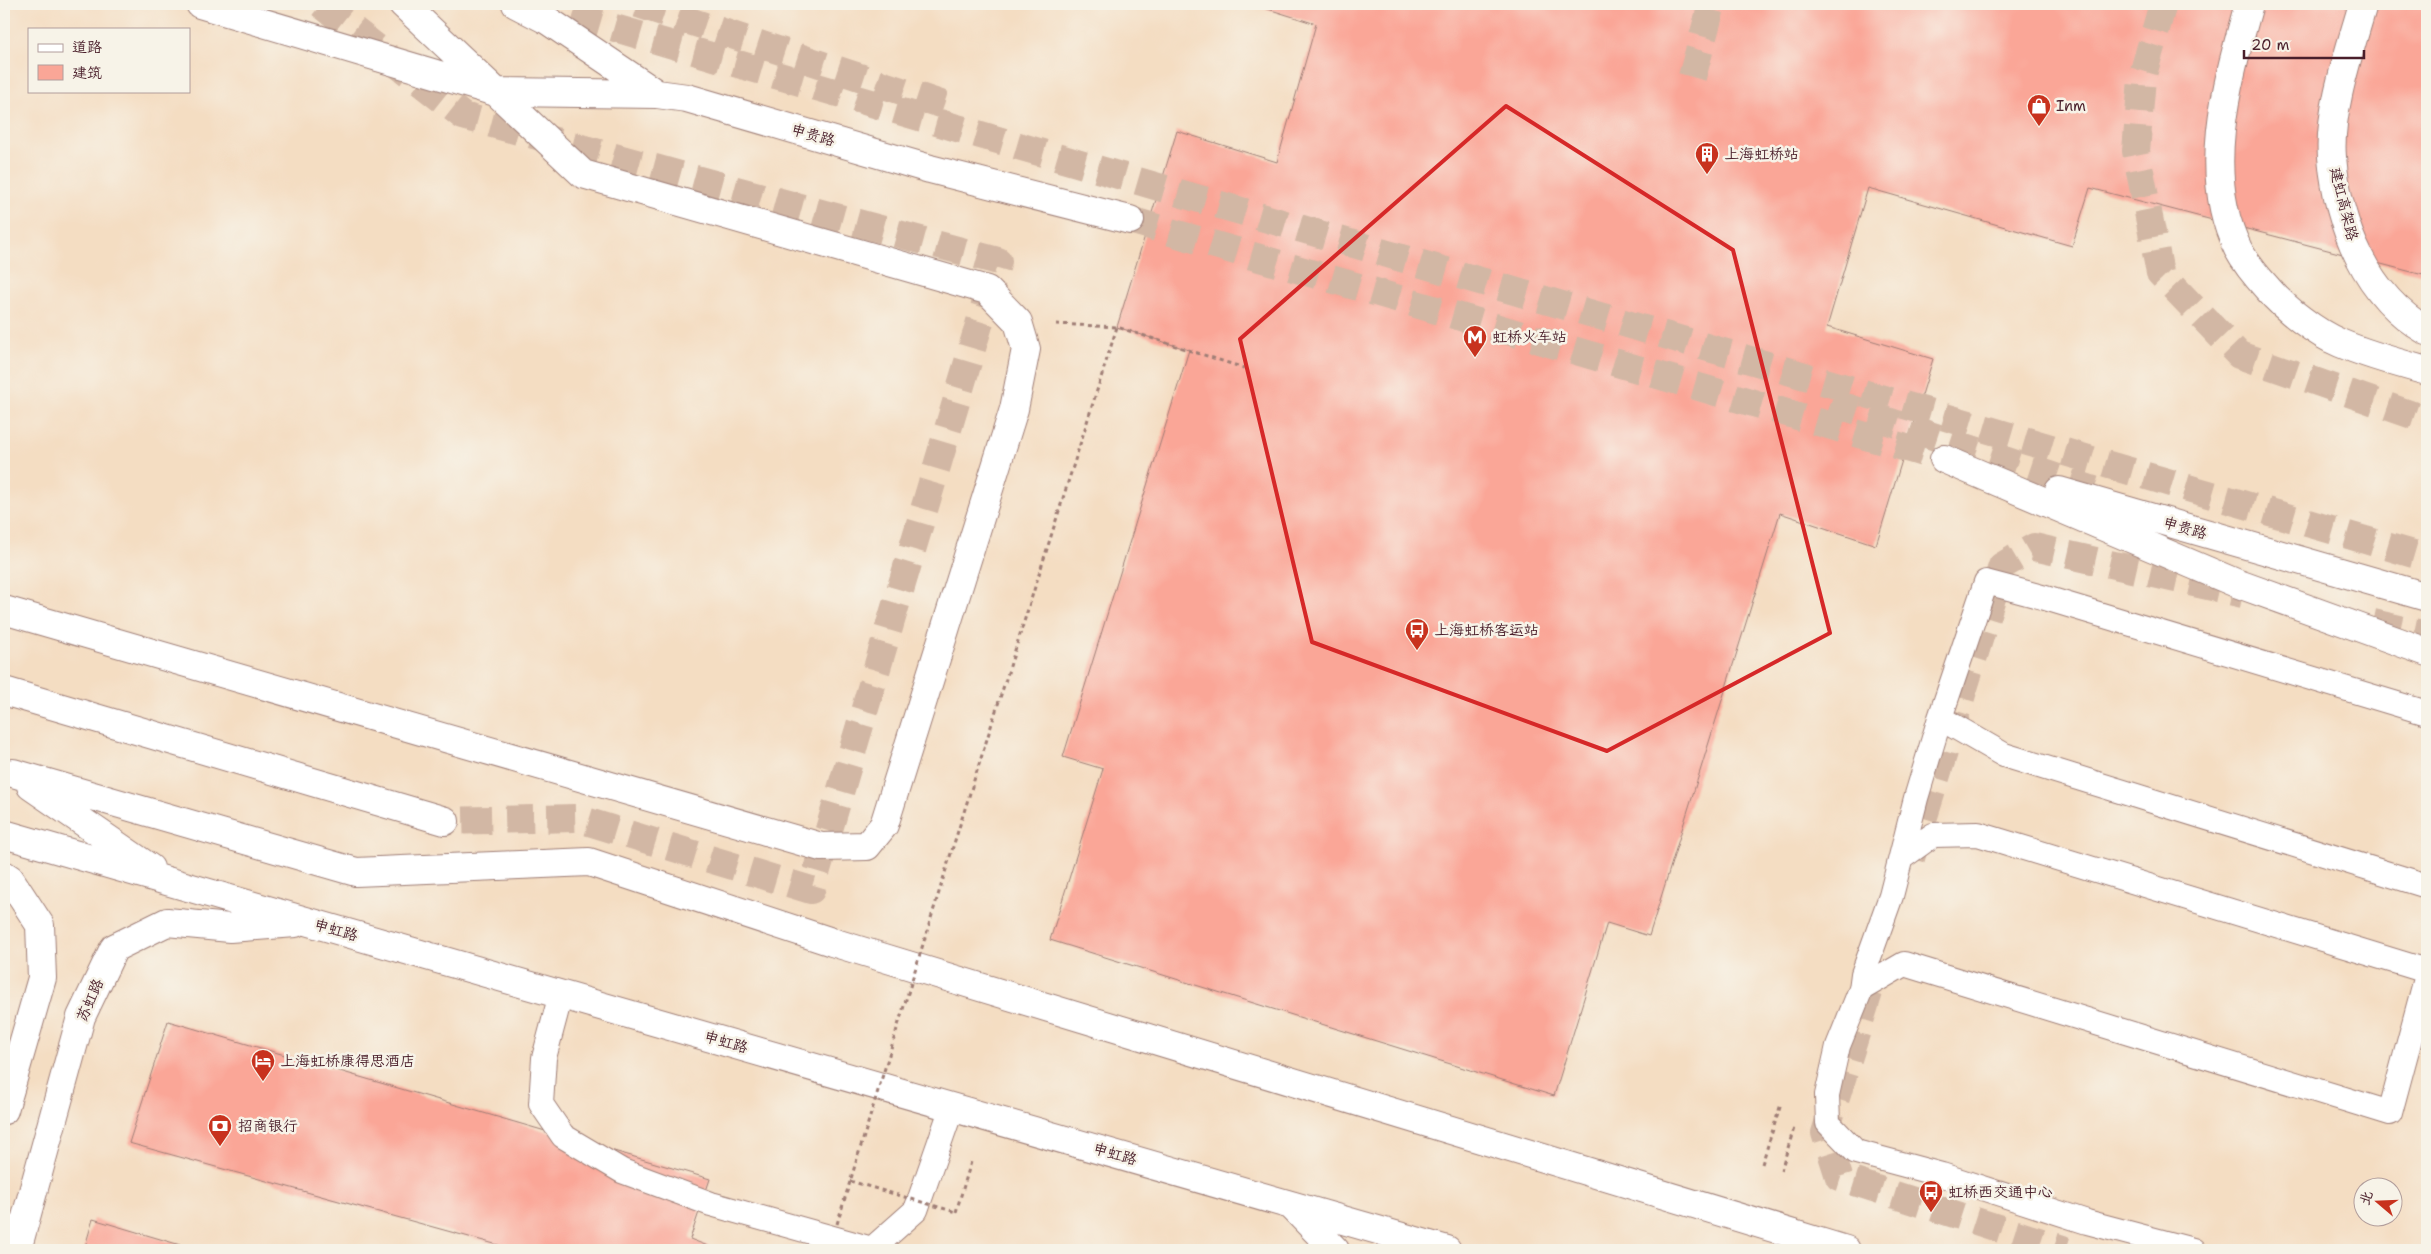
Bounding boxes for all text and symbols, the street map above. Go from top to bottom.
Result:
legend [28,28,190,92]
scale bar [2244,28,2364,60]
text: 20 m [2251,35,2290,55]
text: 道路 [72,37,102,57]
text: 建筑 [72,63,102,83]
shop icon: Inm [2026,93,2052,127]
place label: Inm [2056,96,2086,116]
street label: 申贵路 [789,119,837,151]
building icon: 上海虹桥站 [1694,141,1720,175]
place label: 上海虹桥站 [1724,144,1799,164]
street label: 建虹高架路 [2325,165,2363,243]
metro station icon: 虹桥火车站 [1462,324,1488,358]
place label: 虹桥火车站 [1492,327,1567,347]
street label: 申贵路 [2161,512,2209,544]
bus stop icon: 上海虹桥客运站 [1404,617,1430,651]
place label: 上海虹桥客运站 [1434,620,1539,640]
street label: 申虹路 [312,914,360,946]
street label: 苏虹路 [72,975,108,1025]
street label: 申虹路 [702,1026,750,1058]
hotel icon: 上海虹桥康得思酒店 [250,1048,276,1082]
place label: 上海虹桥康得思酒店 [280,1051,415,1071]
bank icon: 招商银行 [207,1113,233,1147]
place label: 招商银行 [238,1116,298,1136]
street label: 申虹路 [1091,1138,1139,1170]
north arrow [2354,1176,2404,1226]
bus stop icon: 虹桥西交通中心 [1918,1179,1944,1213]
place label: 虹桥西交通中心 [1948,1182,2053,1202]
text: 北 [2355,1188,2376,1207]

